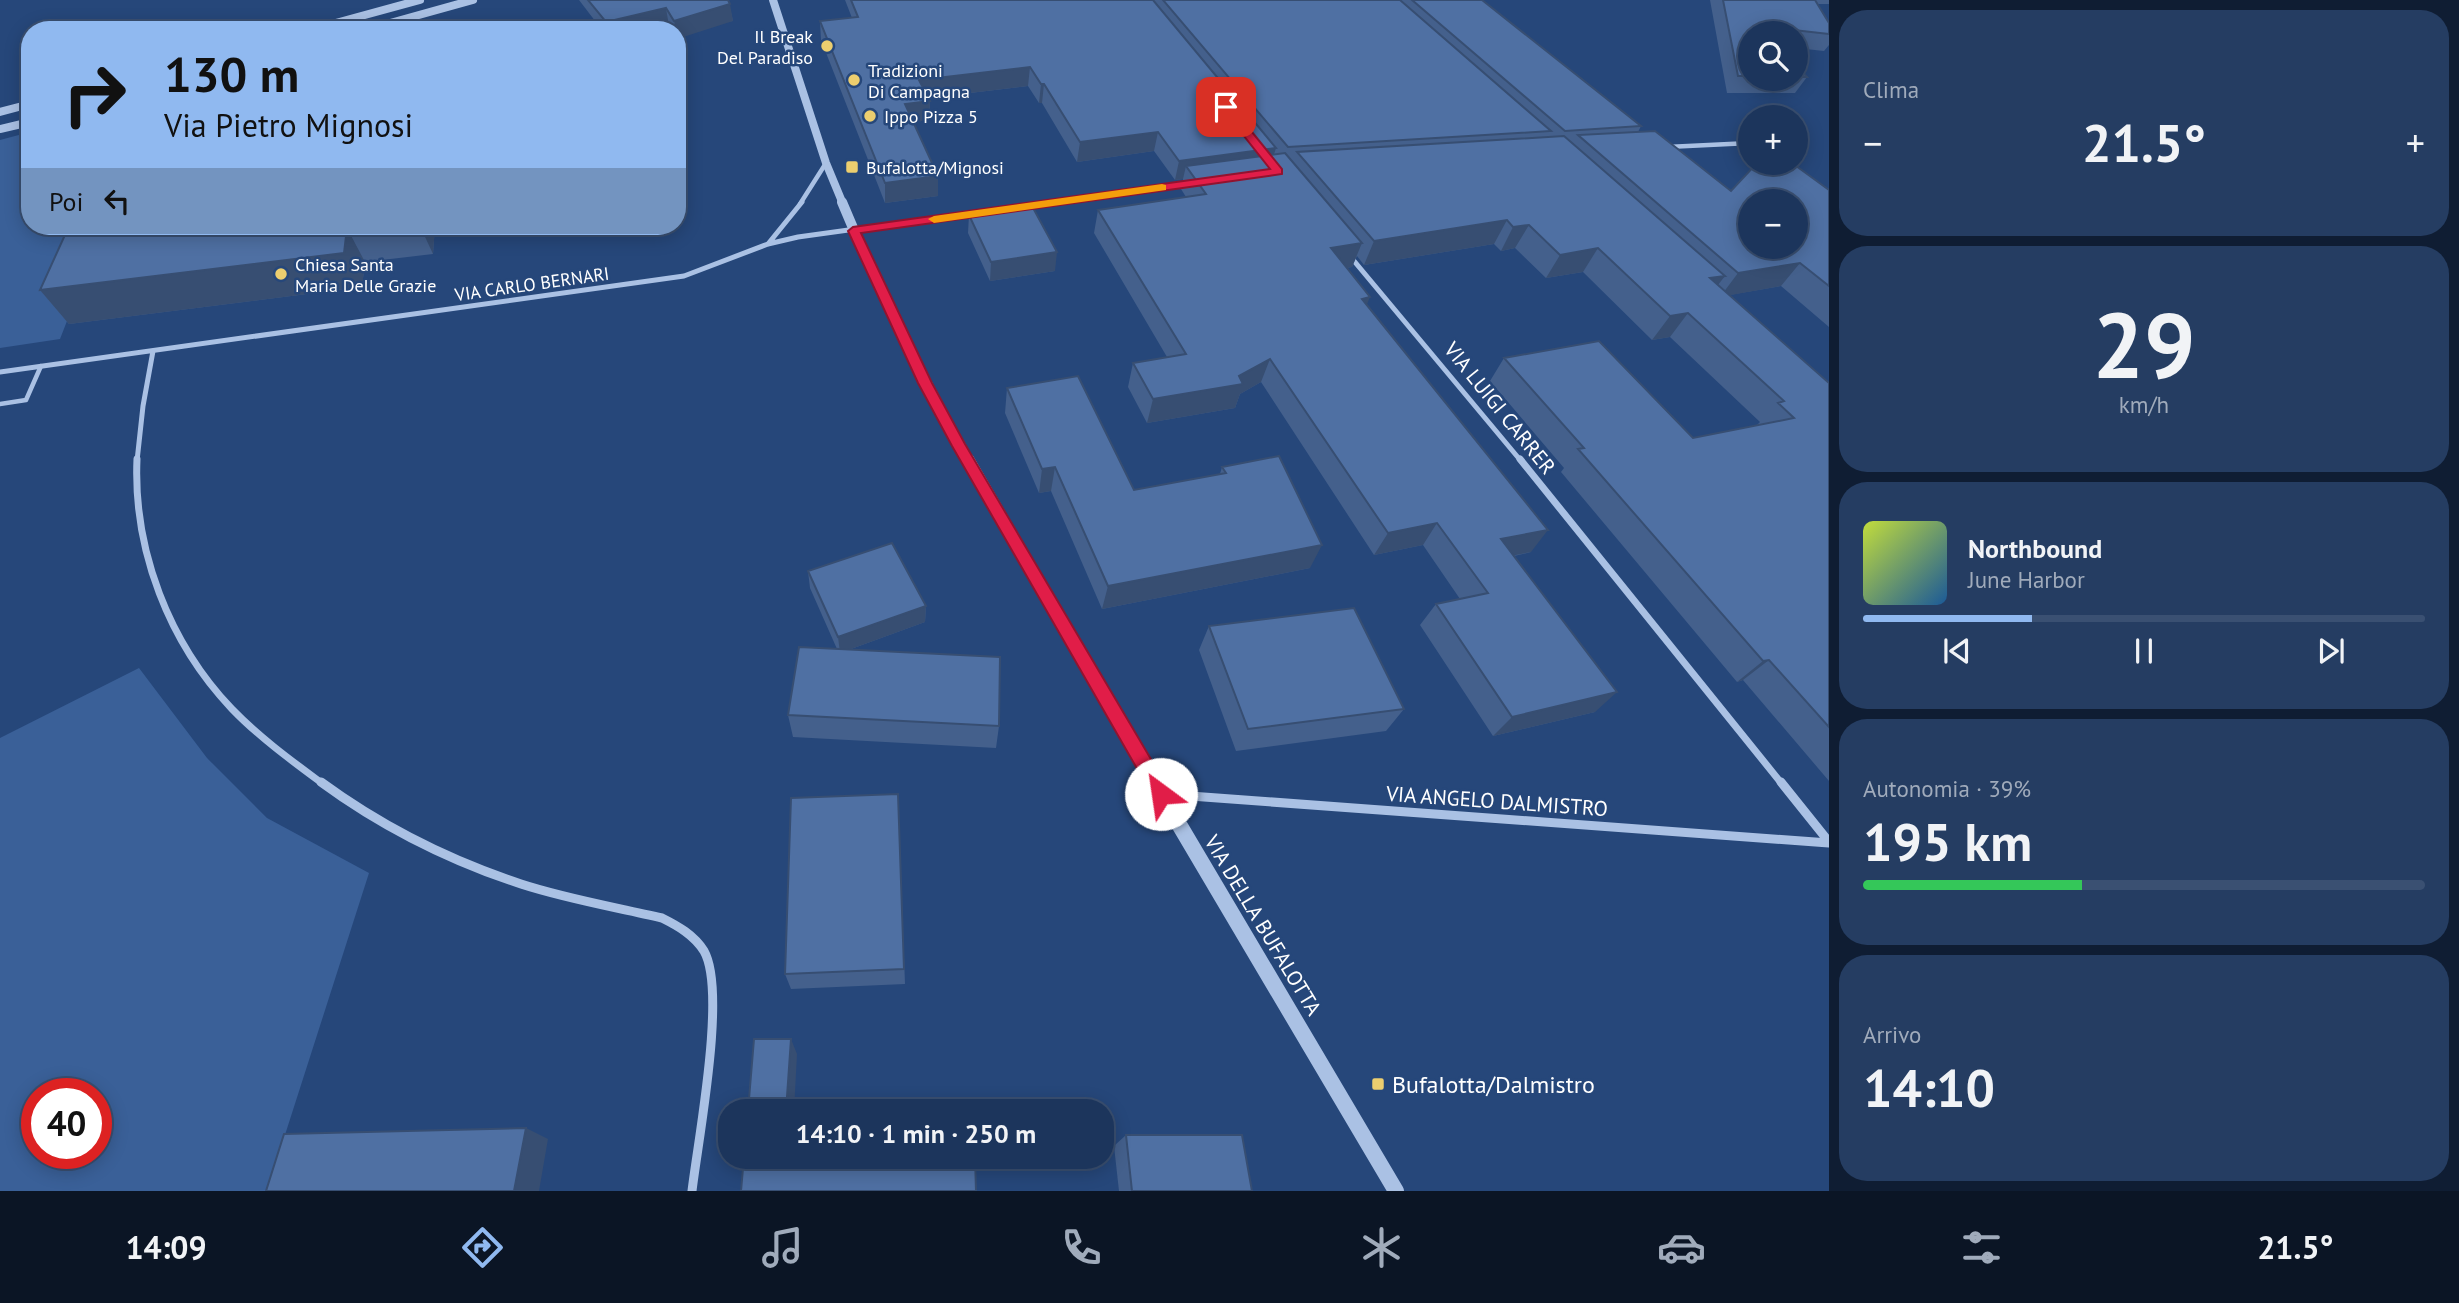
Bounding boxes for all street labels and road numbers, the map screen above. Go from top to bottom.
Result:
street label: VIA CARLO BERNARI [452,262,611,306]
street label: VIA LUIGI CARRER [1438,335,1562,480]
street label: VIA ANGELO DALMISTRO [1384,780,1609,822]
street label: VIA DELLA BUFALOTTA [1198,829,1328,1021]

